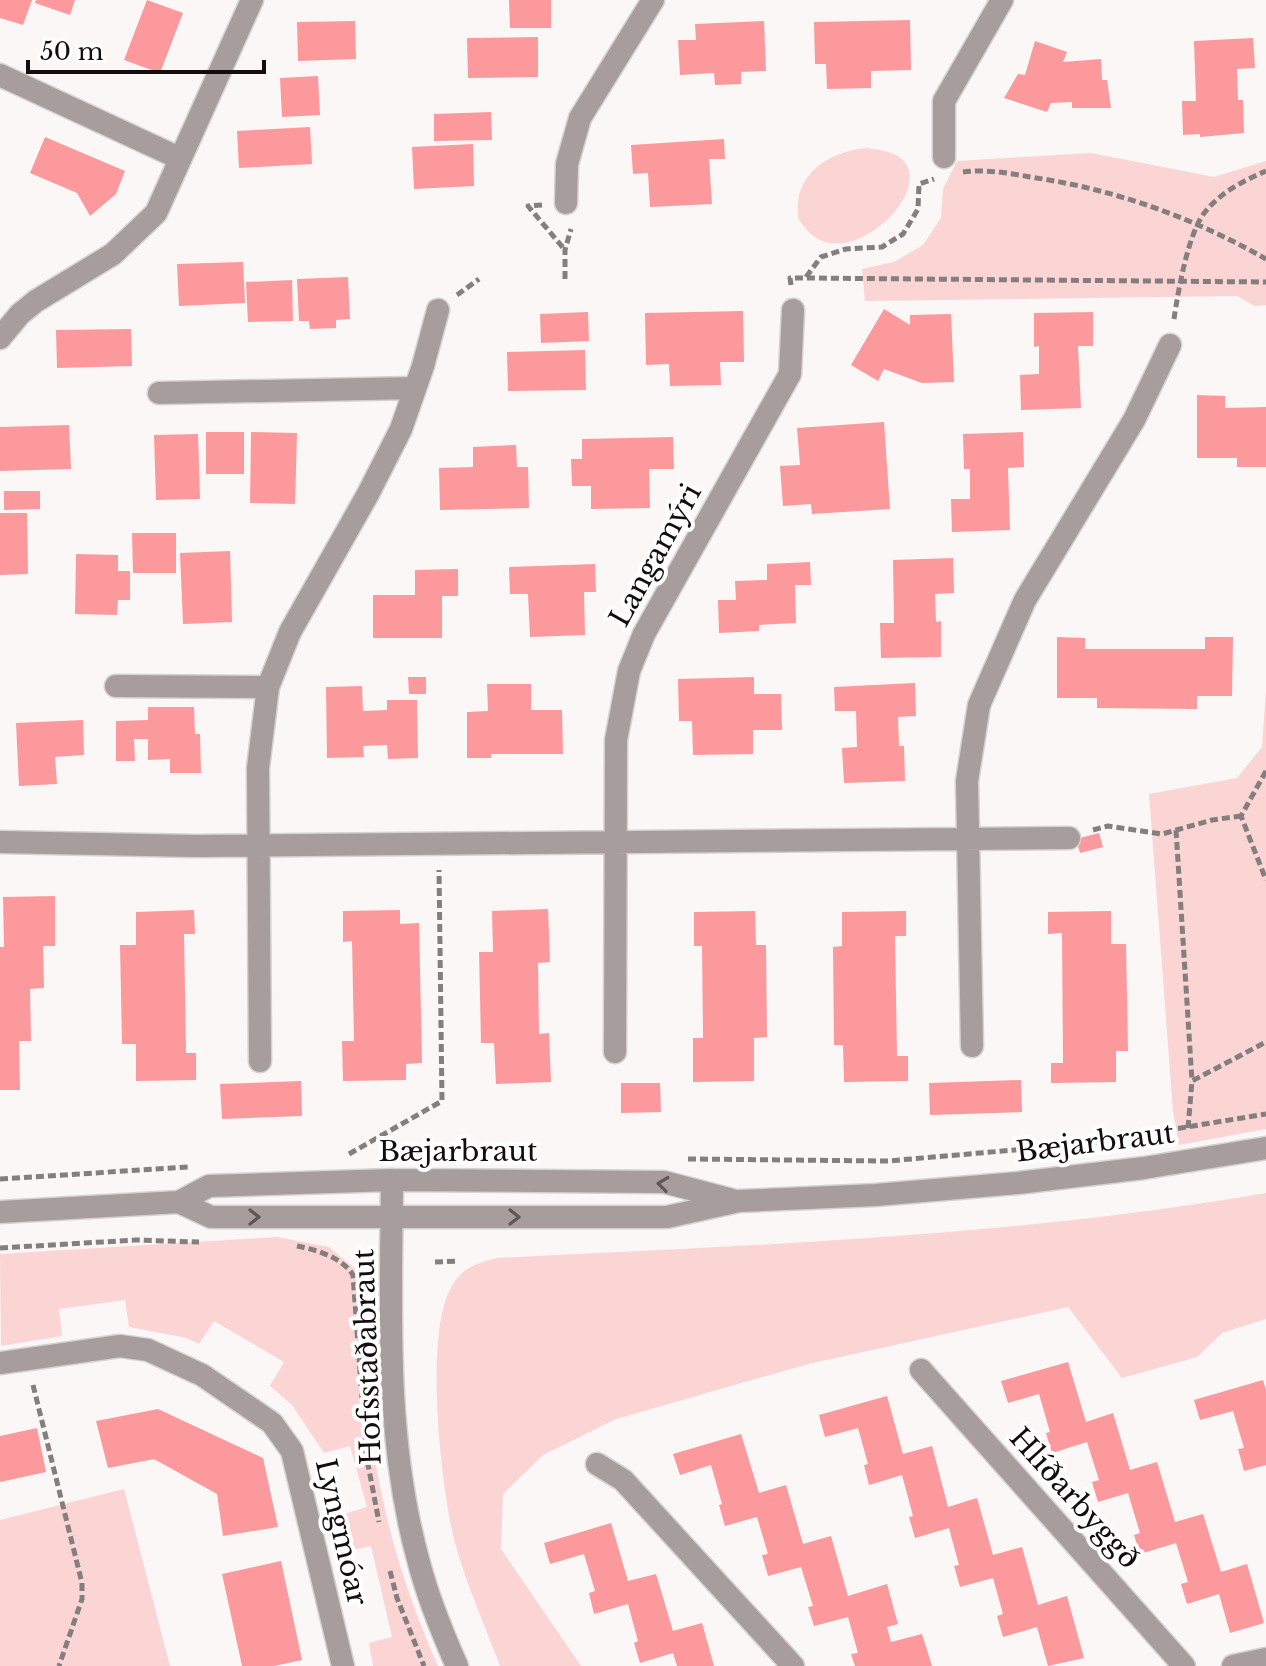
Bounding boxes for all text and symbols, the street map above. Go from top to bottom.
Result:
scale bar [28,24,264,74]
text: 50 m [40,37,104,66]
street label: Langamýri [602,478,709,633]
street label: Bæjarbraut [1014,1115,1177,1170]
street label: Bæjarbraut [378,1134,538,1169]
one-way arrow [656,1176,670,1193]
one-way arrow [248,1208,261,1226]
one-way arrow [508,1208,521,1226]
street label: Hofsstaðabraut [346,1248,389,1466]
street label: Hlíðarbyggð [1002,1421,1147,1576]
street label: Lyngmóar [308,1455,376,1609]

